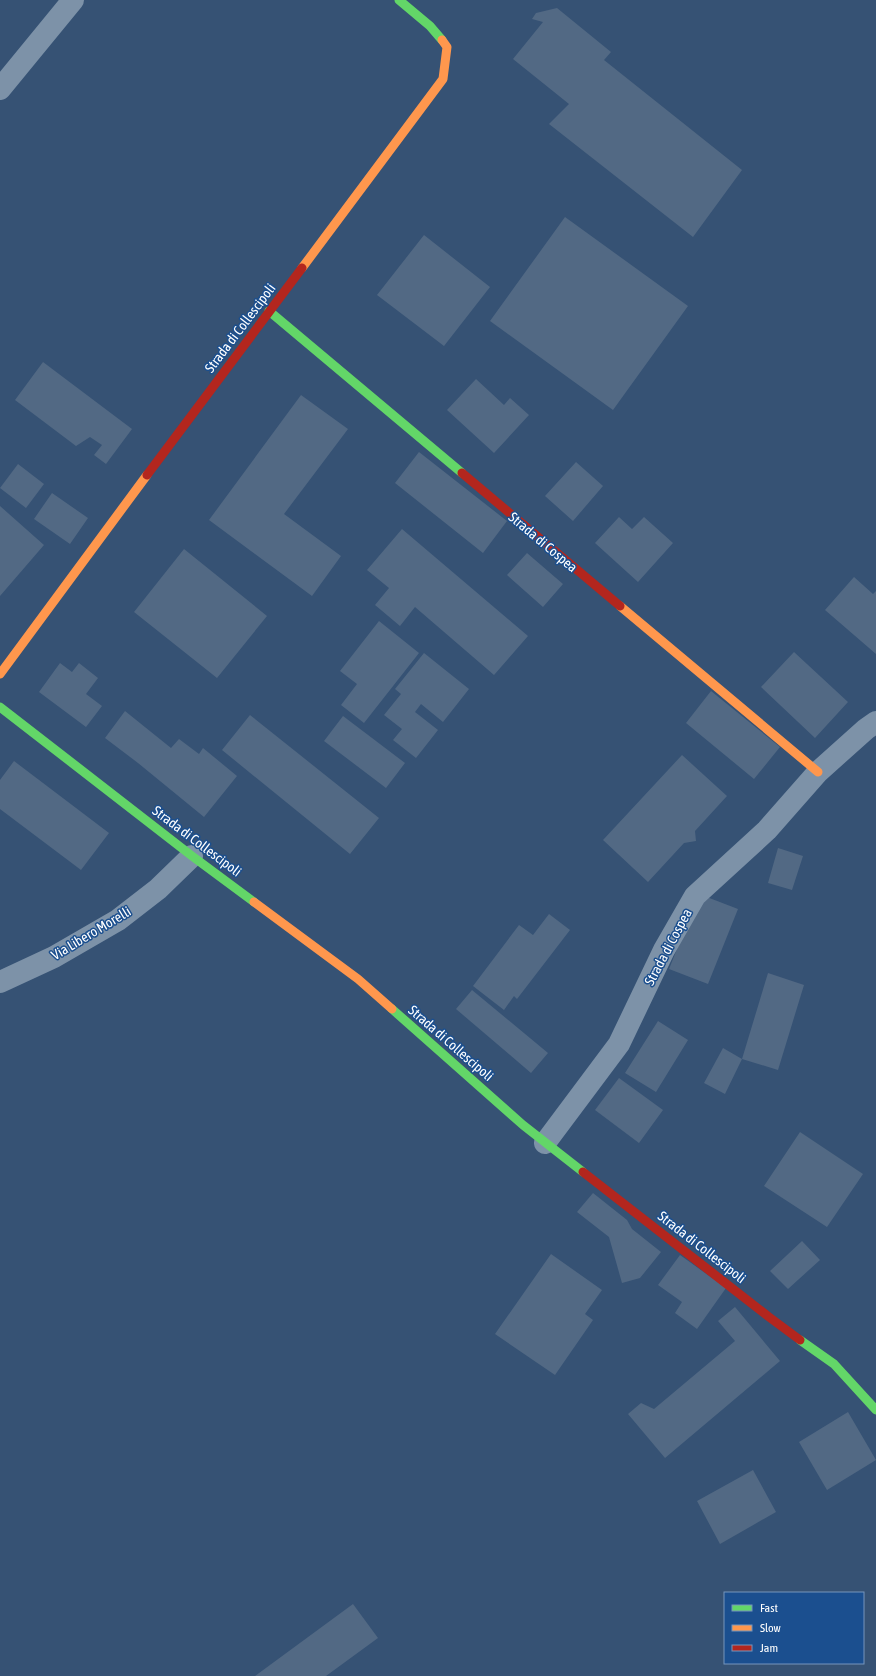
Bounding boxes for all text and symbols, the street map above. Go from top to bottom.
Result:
street label: Strada di Collescipoli [201,280,279,376]
street label: Strada di Cospea [506,509,580,575]
street label: Strada di Collescipoli [149,802,245,880]
street label: Via Libero Morelli [48,903,134,963]
street label: Strada di Cospea [641,906,695,988]
street label: Strada di Collescipoli [405,1002,497,1084]
street label: Strada di Collescipoli [655,1208,749,1286]
legend [724,1592,864,1664]
text: Fast [760,1601,778,1615]
text: Slow [760,1621,781,1635]
text: Jam [760,1641,778,1655]

